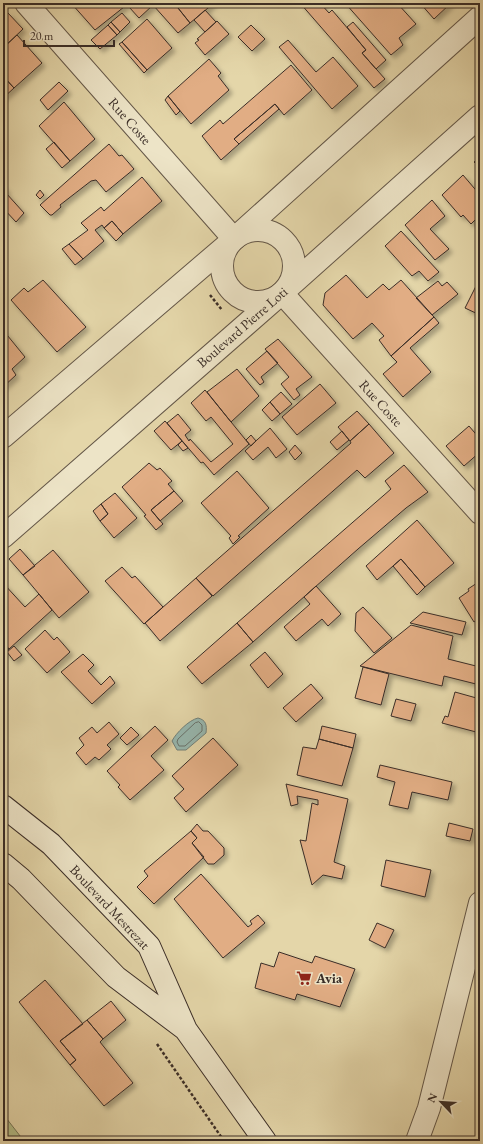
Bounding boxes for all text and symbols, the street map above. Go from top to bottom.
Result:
scale bar [24,22,114,48]
text: 20 m [30,28,54,44]
street label: Rue Coste [105,94,156,149]
street label: Boulevard Pierre Loti [193,282,292,371]
street label: Rue Coste [355,376,407,431]
street label: Boulevard Mestrezat [66,861,154,954]
supermarket icon: Avia [295,969,313,987]
place label: Avia [315,969,343,987]
north arrow [421,1082,461,1122]
text: N [424,1091,440,1105]

